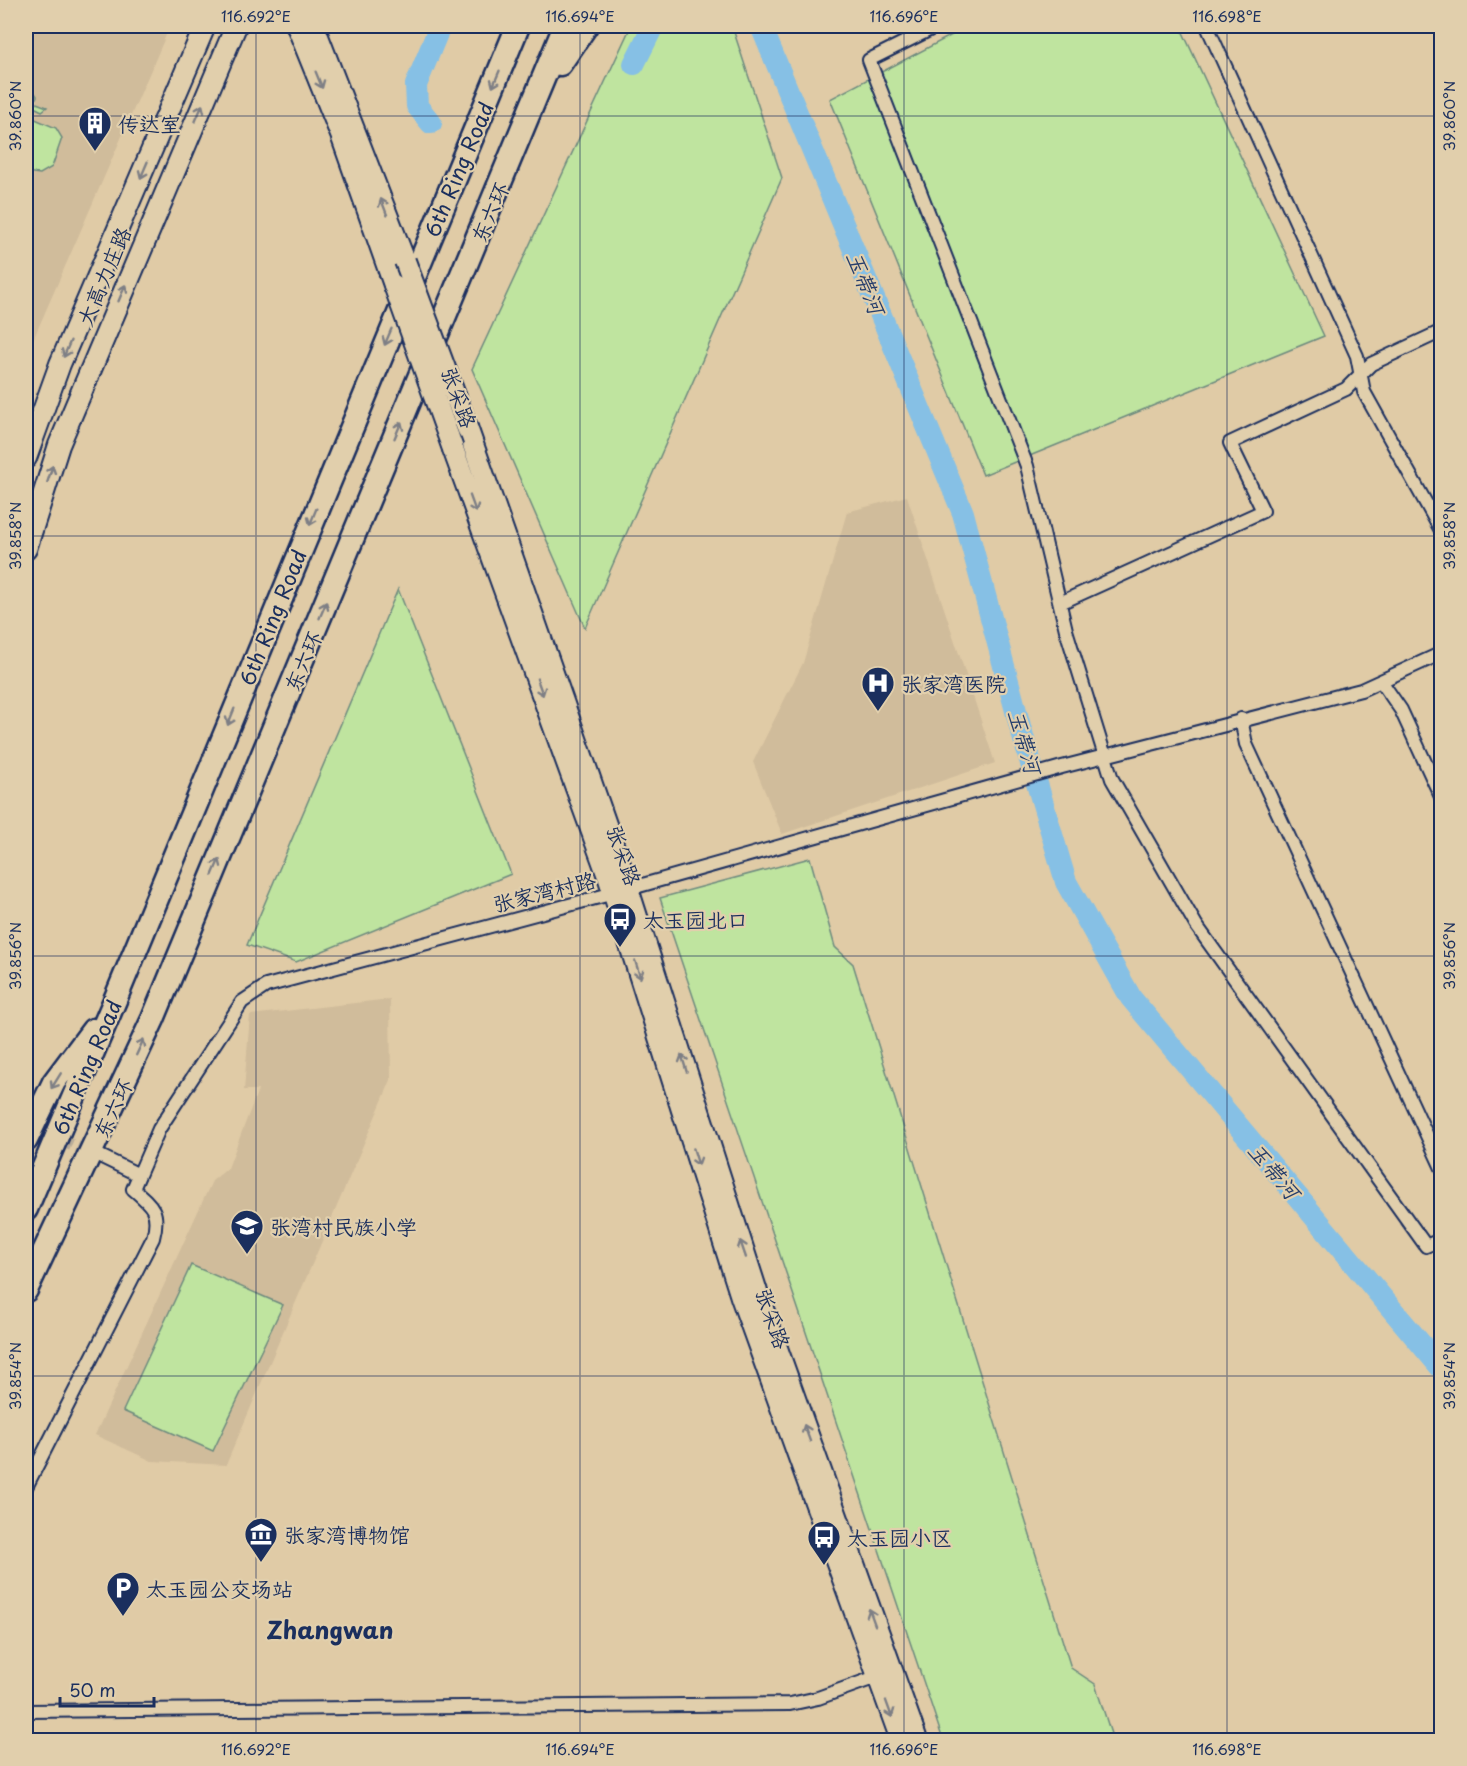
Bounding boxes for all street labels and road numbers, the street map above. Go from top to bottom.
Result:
street label: 6th Ring Road [415,96,501,242]
street label: 东六环 [462,177,516,247]
street label: 大高力庄路 [68,221,138,331]
street label: 张采路 [434,362,486,432]
street label: 6th Ring Road [230,544,314,690]
street label: 东六环 [275,626,329,696]
street label: 张采路 [600,820,650,890]
street label: 张家湾村路 [489,863,599,919]
street label: 6th Ring Road [43,994,129,1140]
street label: 东六环 [84,1073,140,1143]
street label: 张采路 [749,1283,799,1353]

